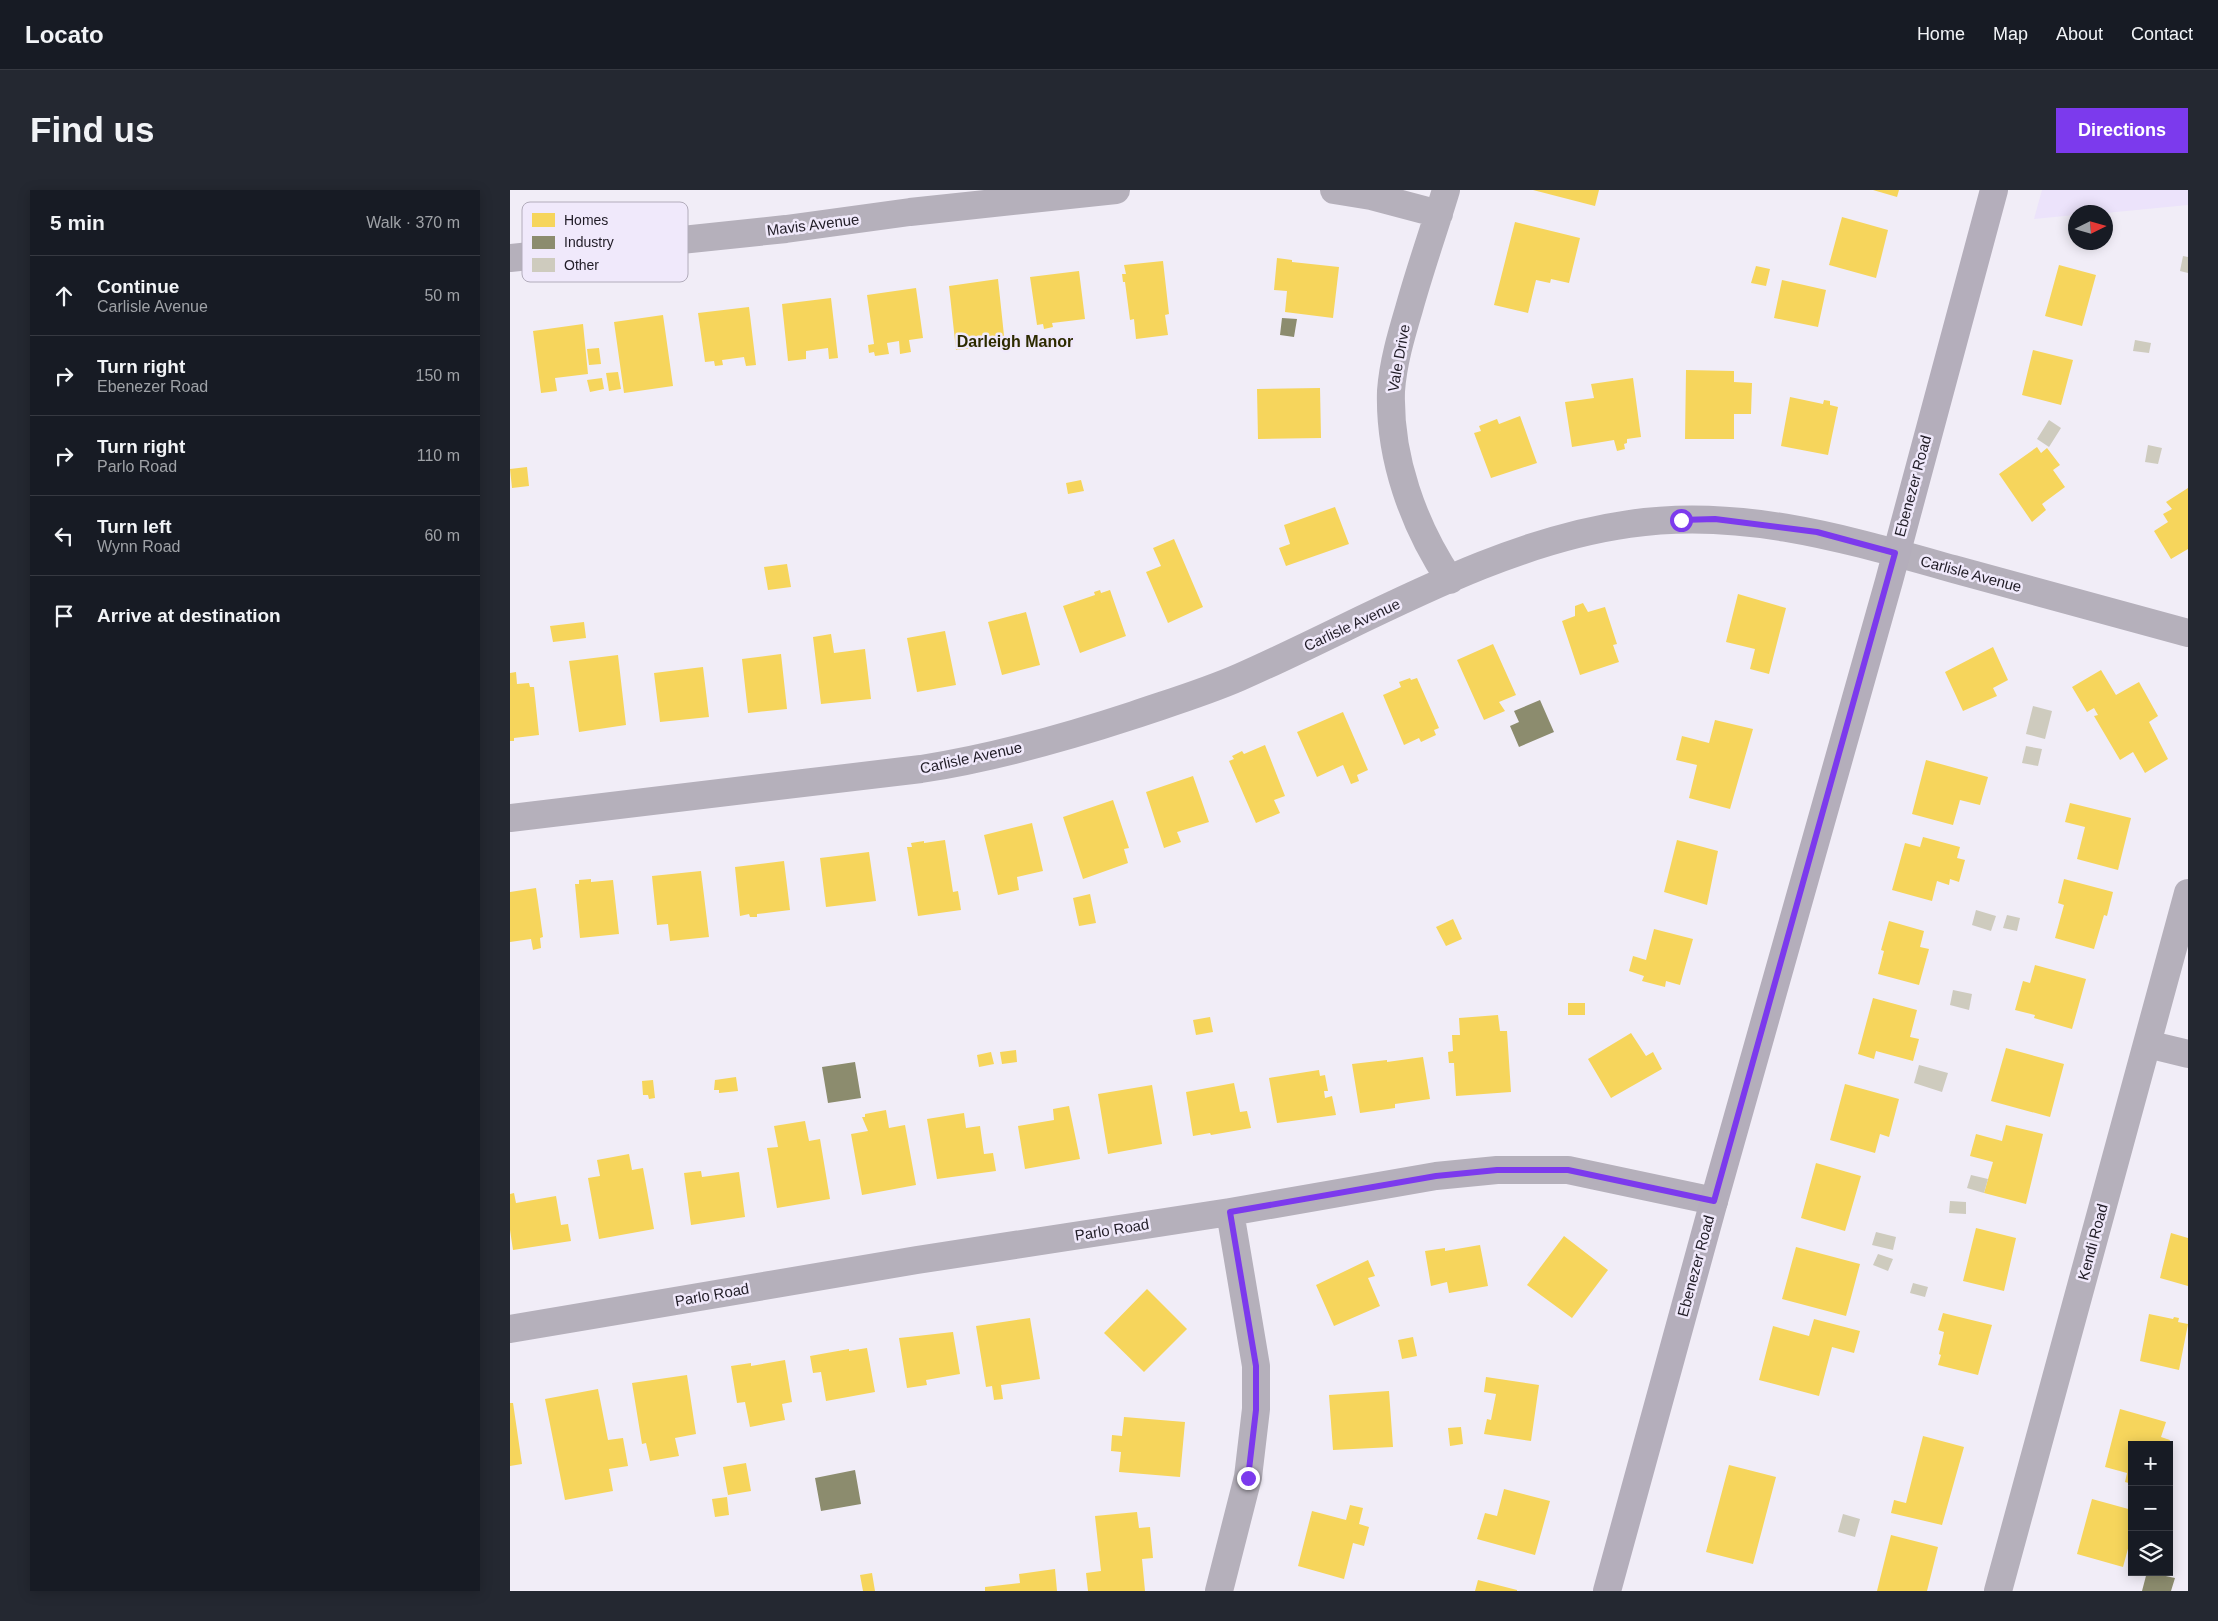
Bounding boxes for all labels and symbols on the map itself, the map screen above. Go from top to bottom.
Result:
legend [522,202,688,282]
north arrow [2068,205,2113,250]
street label: Mavis Avenue [766,210,860,239]
text: Homes [564,212,608,228]
text: Industry [564,234,614,250]
text: Other [564,257,599,273]
street label: Vale Drive [1384,323,1413,393]
district label: Darleigh Manor [957,333,1073,350]
street label: Ebenezer Road [1891,433,1934,538]
route start [1670,509,1693,532]
street label: Carlisle Avenue [1919,552,2024,595]
street label: Carlisle Avenue [1301,595,1402,654]
street label: Carlisle Avenue [918,738,1024,777]
street label: Kendi Road [2074,1202,2111,1282]
street label: Ebenezer Road [1674,1213,1717,1318]
street label: Parlo Road [1074,1215,1150,1244]
street label: Parlo Road [673,1280,750,1309]
route end [1237,1467,1260,1490]

